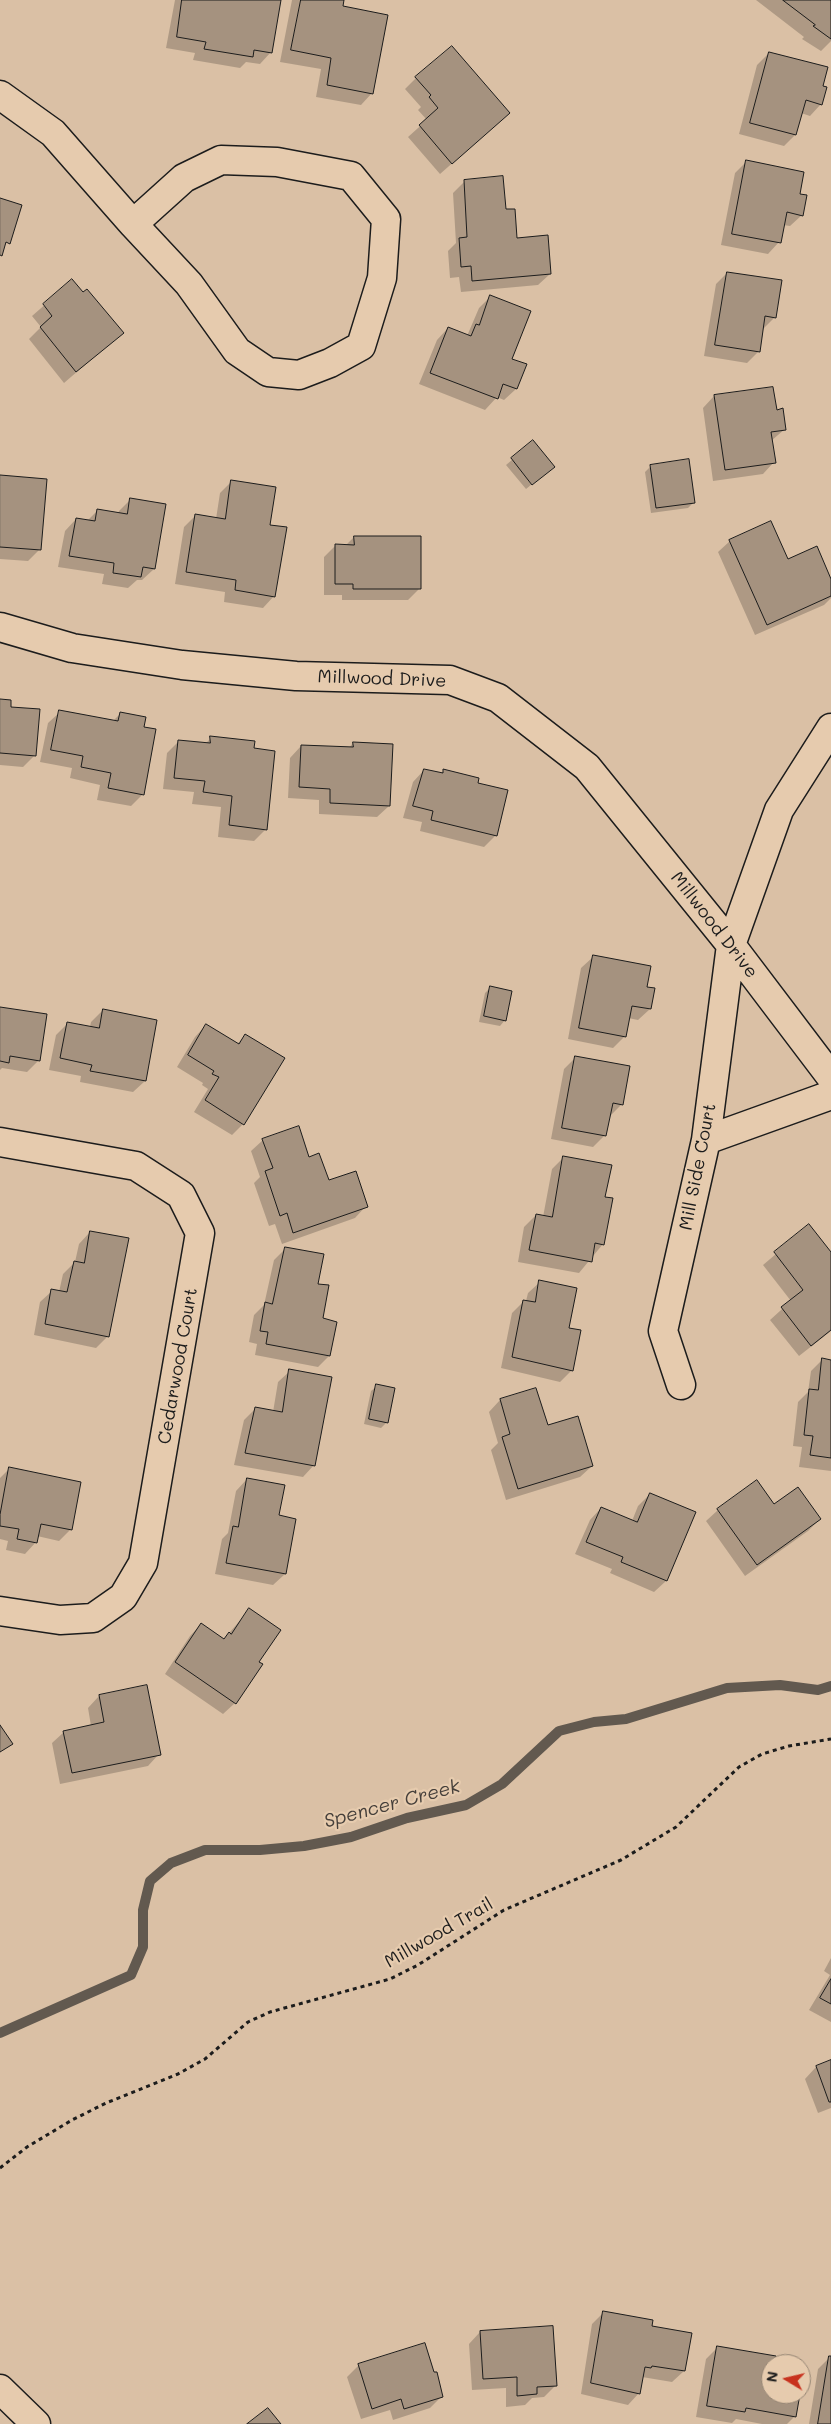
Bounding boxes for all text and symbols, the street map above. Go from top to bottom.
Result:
street label: Millwood Drive [317,666,447,692]
street label: Millwood Drive [666,868,762,982]
street label: Mill Side Court [675,1102,721,1232]
street label: Cedarwood Court [154,1286,202,1446]
water label: Spencer Creek [321,1775,463,1833]
street label: Millwood Trail [381,1893,497,1973]
north arrow [761,2354,811,2404]
text: N [761,2370,782,2383]

